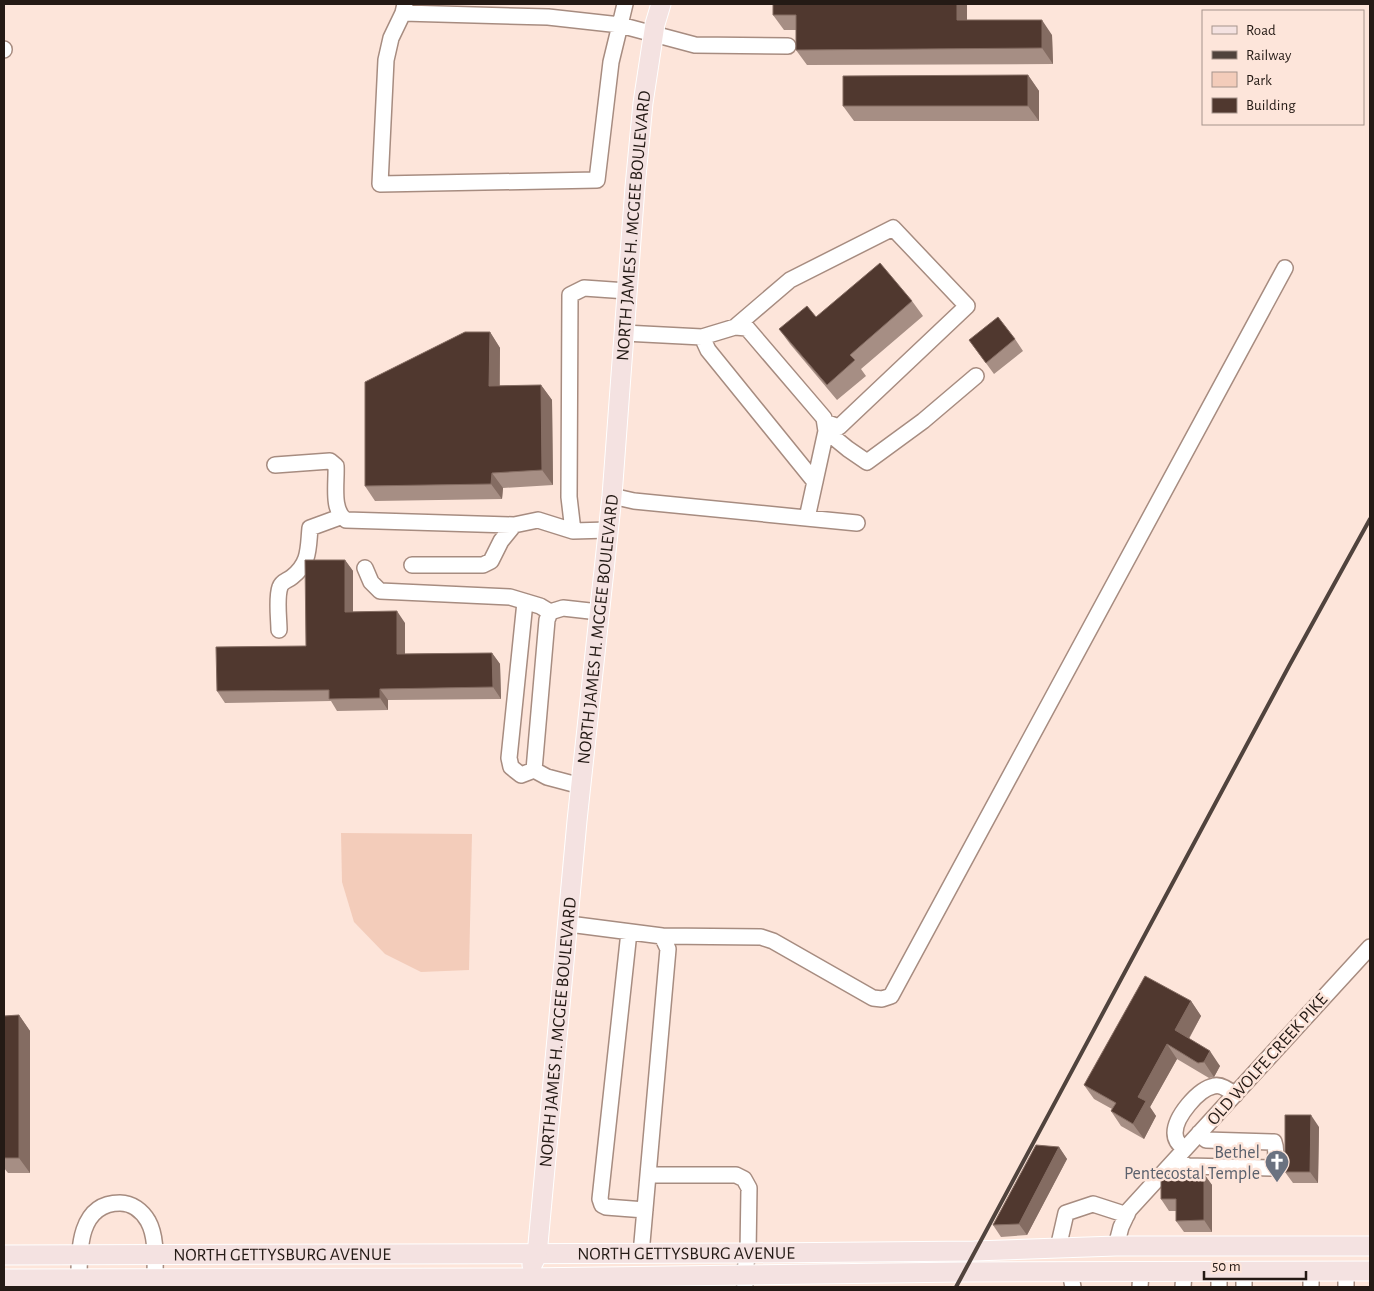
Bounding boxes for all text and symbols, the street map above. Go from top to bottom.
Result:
legend [1202,10,1364,125]
text: Road [1246,23,1276,38]
text: Railway [1246,48,1292,63]
text: Park [1246,73,1272,88]
street label: NORTH JAMES H. MCGEE BOULEVARD [614,89,655,362]
text: Building [1246,98,1296,113]
street label: NORTH JAMES H. MCGEE BOULEVARD [575,493,622,765]
street label: NORTH JAMES H. MCGEE BOULEVARD [537,896,580,1168]
street label: OLD WOLFE CREEK PIKE [1204,990,1331,1129]
place label: Bethel Pentecostal Temple [1124,1144,1260,1183]
church icon: Bethel Pentecostal Temple [1264,1149,1290,1183]
street label: NORTH GETTYSBURG AVENUE [577,1245,795,1263]
street label: NORTH GETTYSBURG AVENUE [173,1246,391,1265]
scale bar [1204,1248,1306,1280]
text: 50 m [1212,1259,1241,1274]

